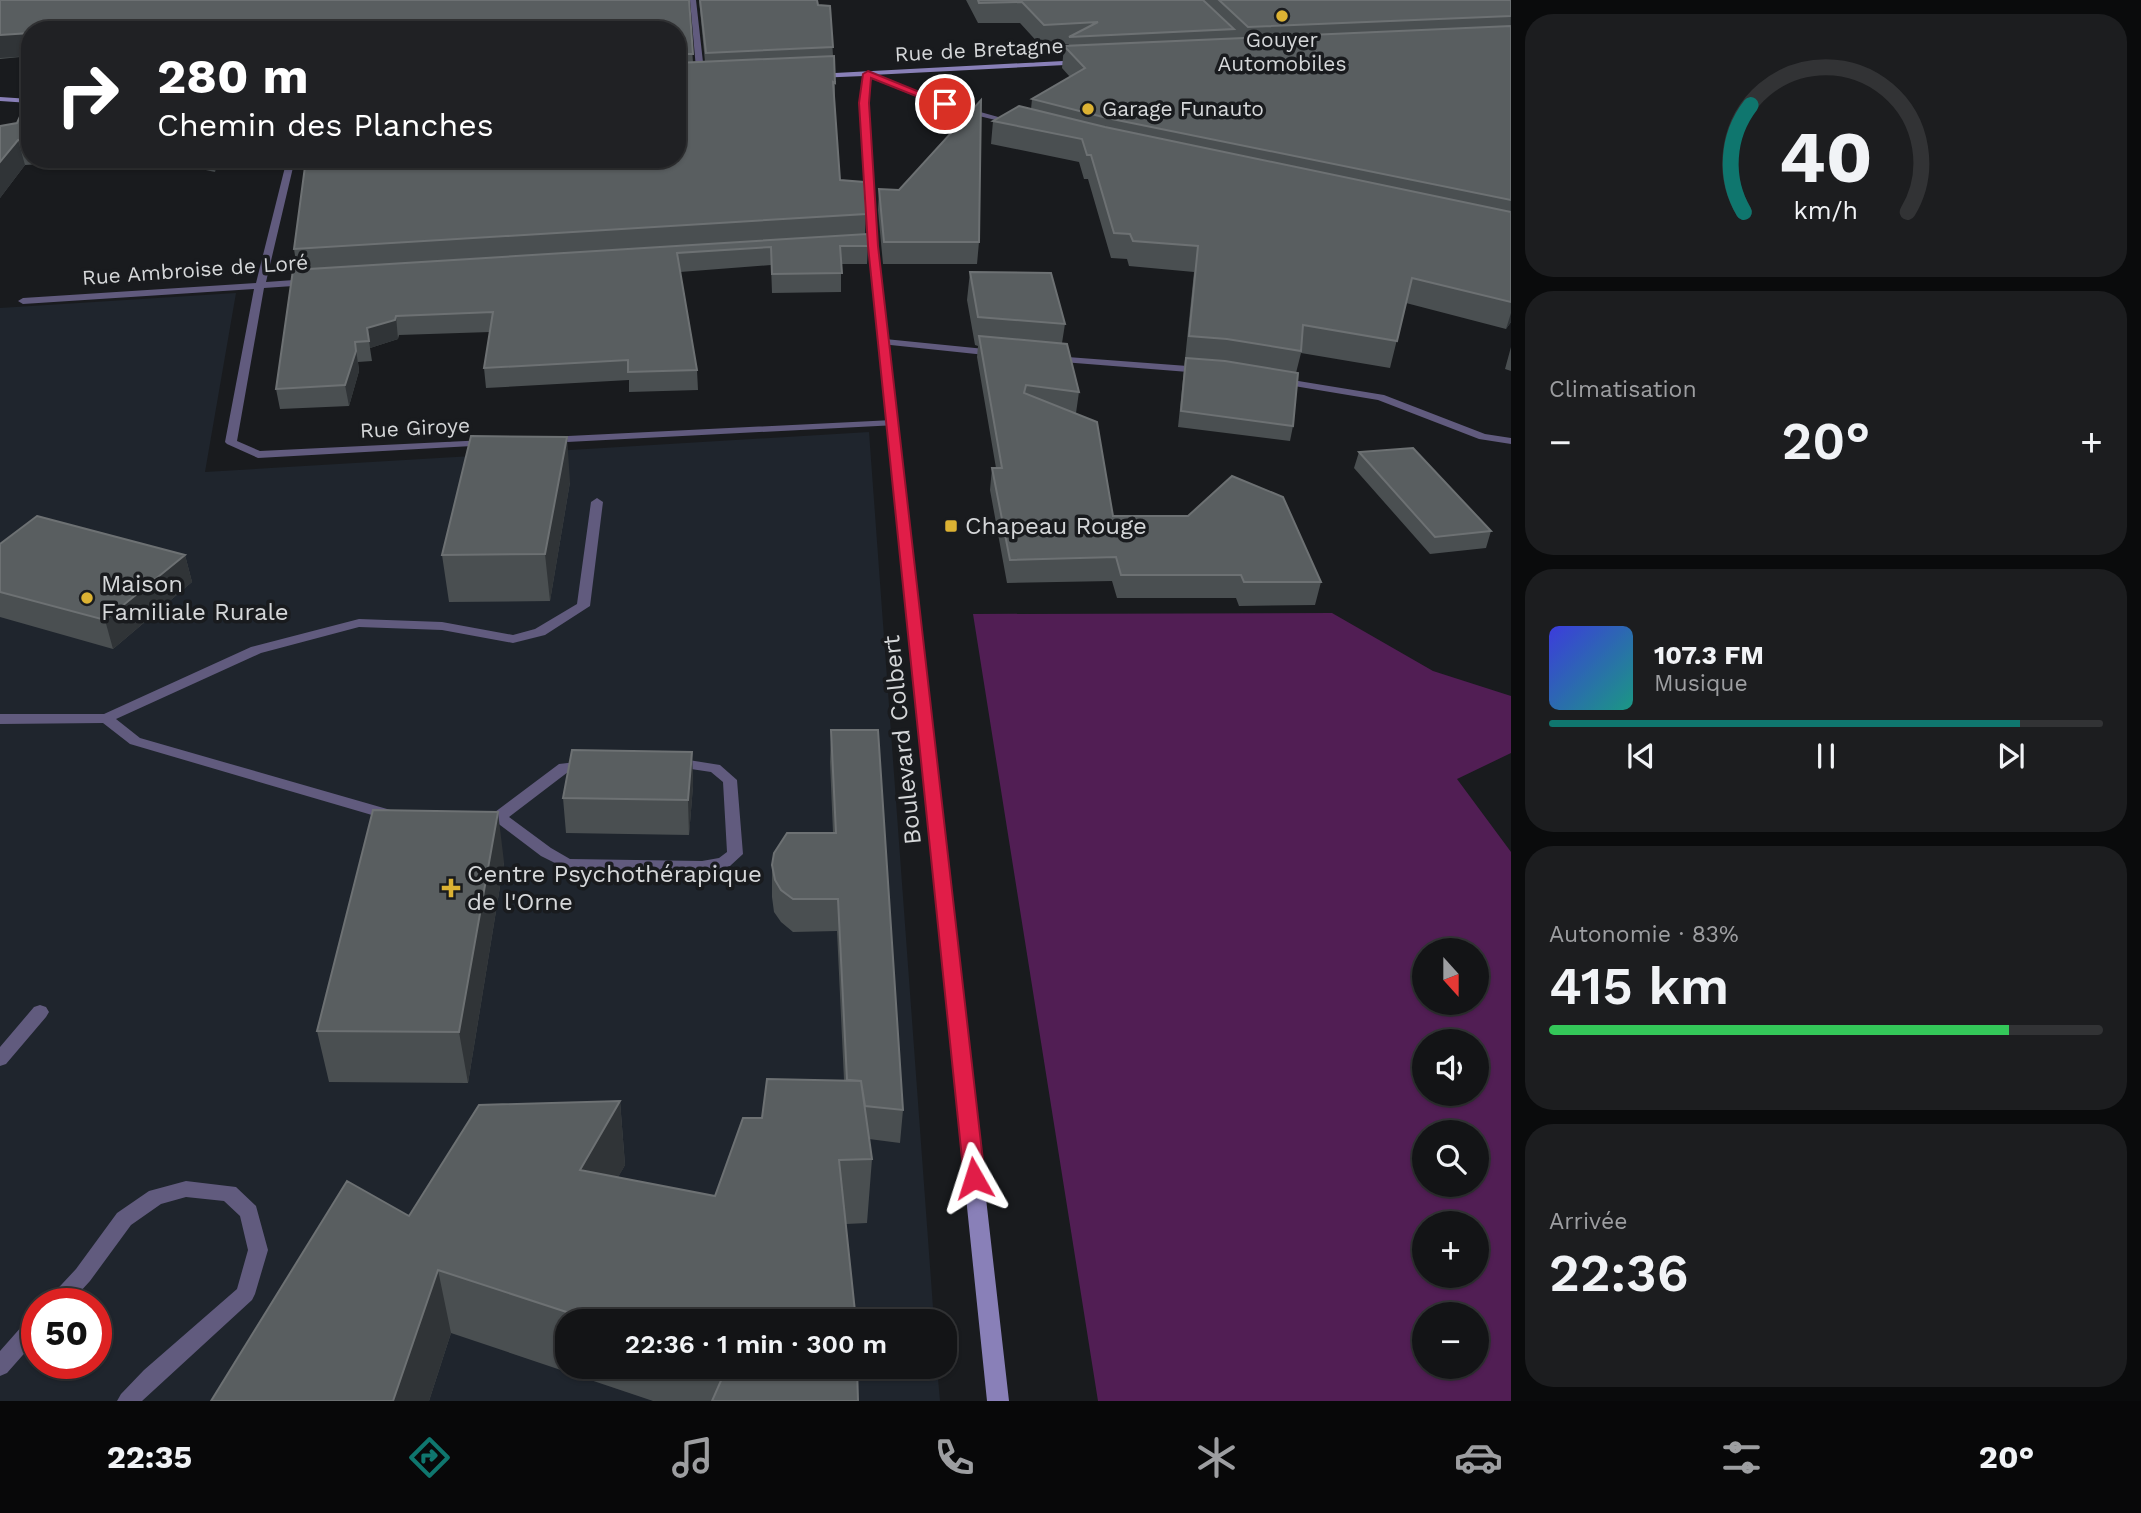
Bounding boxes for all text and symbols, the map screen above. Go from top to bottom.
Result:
marker: Gouyer Automobiles [1274,8,1290,24]
place label: Gouyer Automobiles [1217,27,1347,76]
street label: Rue de Bretagne [894,33,1064,66]
text: 280 m [157,47,309,105]
icon: right [42,49,133,140]
pin [915,74,975,134]
icon: arrive [926,85,964,123]
place label: Garage Funauto [1102,96,1264,121]
marker: Garage Funauto [1080,101,1096,117]
text: Chemin des Planches [157,106,494,144]
text: 40 [1779,114,1873,200]
text: km/h [1794,196,1858,225]
street label: Rue Ambroise de Loré [81,249,309,290]
text: Climatisation [1549,376,1697,403]
text: 20° [1782,411,1870,472]
street label: Rue Giroye [359,412,471,443]
text: − [1549,420,1572,464]
text: + [2080,420,2103,464]
place label: Chapeau Rouge [965,512,1147,540]
marker: Chapeau Rouge [943,518,959,534]
place label: Maison Familiale Rurale [101,570,289,626]
marker: Maison Familiale Rurale [79,590,95,606]
street label: Boulevard Colbert [877,634,927,846]
text: 107.3 FM [1654,640,1764,670]
text: Musique [1654,670,1748,697]
icon: previous [1622,737,1660,775]
icon: pause [1807,737,1845,775]
icon: next [1992,737,2030,775]
place label: Centre Psychothérapique de l'Orne [467,860,762,916]
marker: Centre Psychothérapique de l'Orne [441,878,461,898]
text: Autonomie · 83% [1549,921,1739,948]
north arrow [1412,938,1489,1015]
map controls [1412,938,1489,1379]
text: 415 km [1549,956,1729,1017]
button: sound [1412,1029,1489,1106]
button: search [1412,1120,1489,1197]
position arrow [937,1141,1011,1215]
text: Arrivée [1549,1208,1628,1235]
button: + [1412,1211,1489,1288]
text: 22:36 [1549,1243,1689,1304]
speed limit sign: 50 [21,1288,112,1379]
button: − [1412,1302,1489,1379]
text: 22:36 · 1 min · 300 m [625,1329,887,1359]
icon: directions [405,1433,454,1482]
icon: music [668,1433,717,1482]
icon: phone [930,1433,979,1482]
icon: climate [1192,1433,1241,1482]
icon: car [1454,1433,1503,1482]
icon: filters [1717,1433,1766,1482]
text: 22:35 [107,1438,192,1476]
text: 20° [1979,1438,2034,1476]

